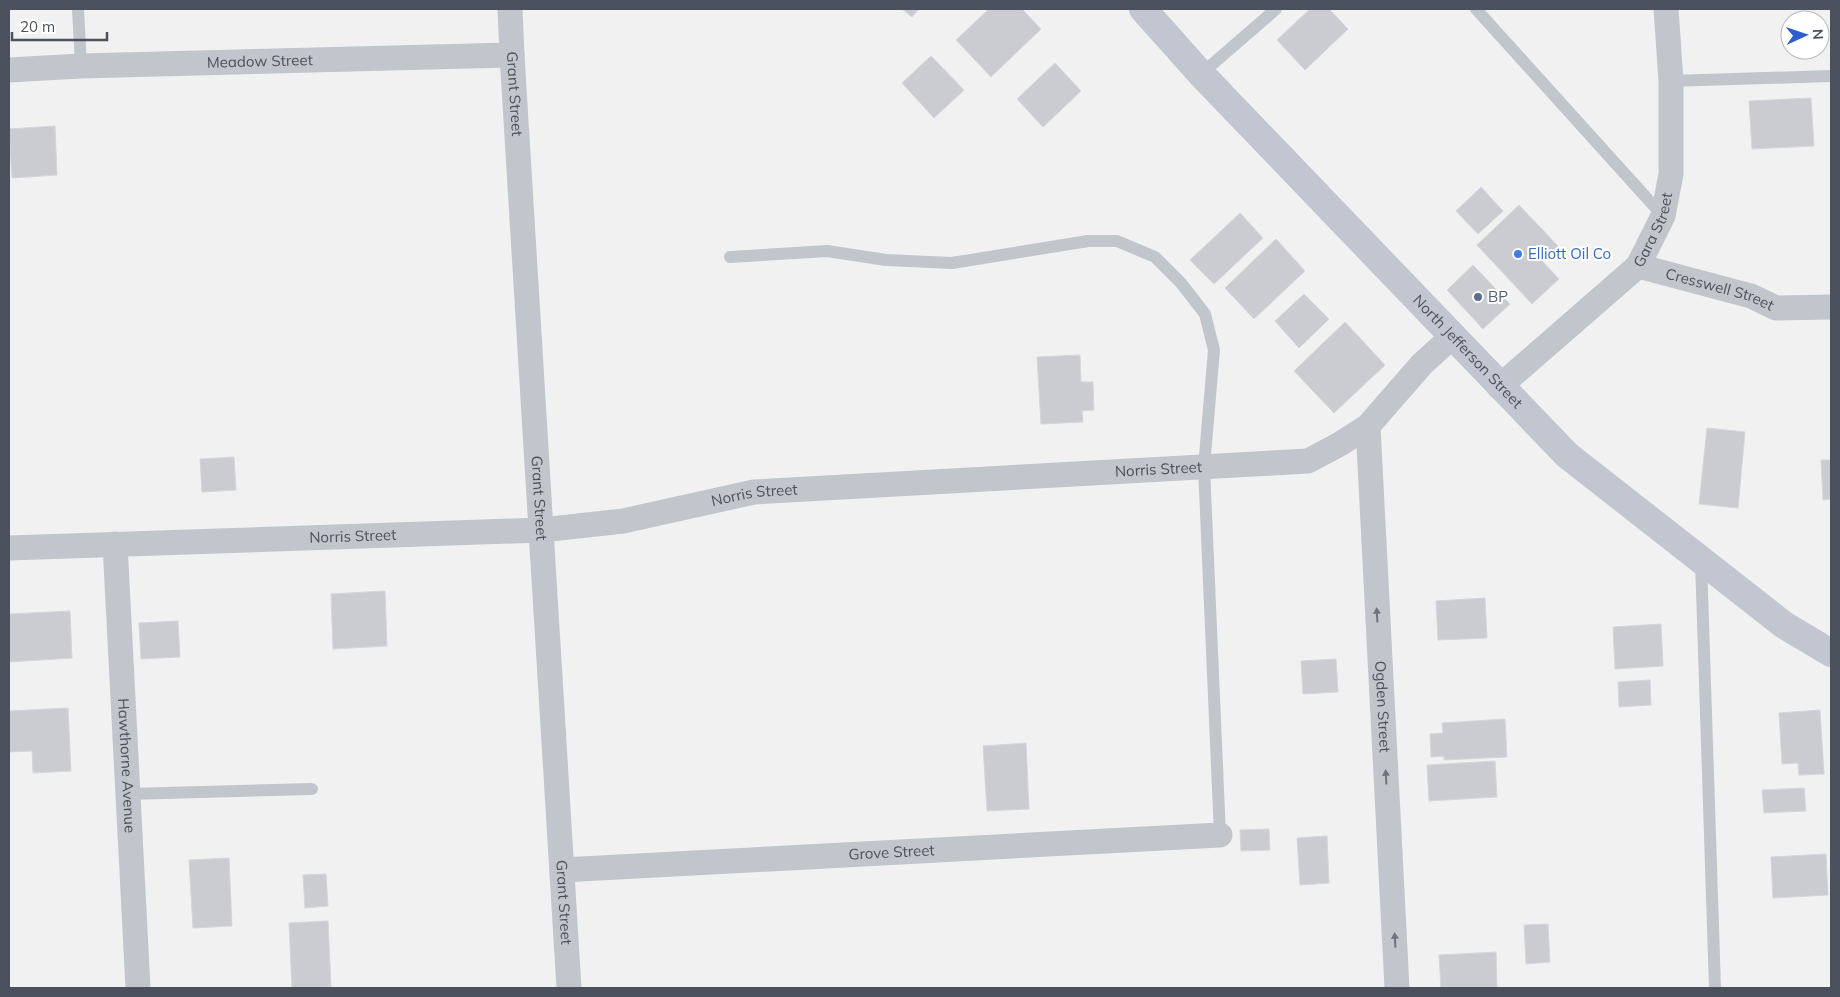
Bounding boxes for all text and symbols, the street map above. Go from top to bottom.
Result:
scale bar [12,10,108,42]
north arrow [1780,10,1830,60]
text: 20 m [20,17,55,36]
text: N [1809,29,1827,40]
street label: Meadow Street [207,50,313,72]
street label: Grant Street [503,51,527,137]
street label: Gara Street [1629,191,1676,270]
place label: Elliott Oil Co [1528,244,1611,263]
marker: Elliott Oil Co [1512,248,1524,260]
street label: Cresswell Street [1664,264,1777,315]
place label: BP [1488,287,1508,306]
street label: North Jefferson Street [1409,290,1527,412]
marker: BP [1472,291,1484,303]
street label: Grant Street [528,455,552,541]
street label: Norris Street [1114,457,1202,481]
street label: Norris Street [709,480,798,510]
street label: Norris Street [309,525,397,547]
one-way arrow [1373,607,1381,623]
street label: Ogden Street [1371,660,1395,753]
street label: Hawthorne Avenue [114,698,140,834]
one-way arrow [1381,769,1389,785]
street label: Grove Street [848,840,935,864]
street label: Grant Street [552,859,576,945]
one-way arrow [1390,931,1398,947]

